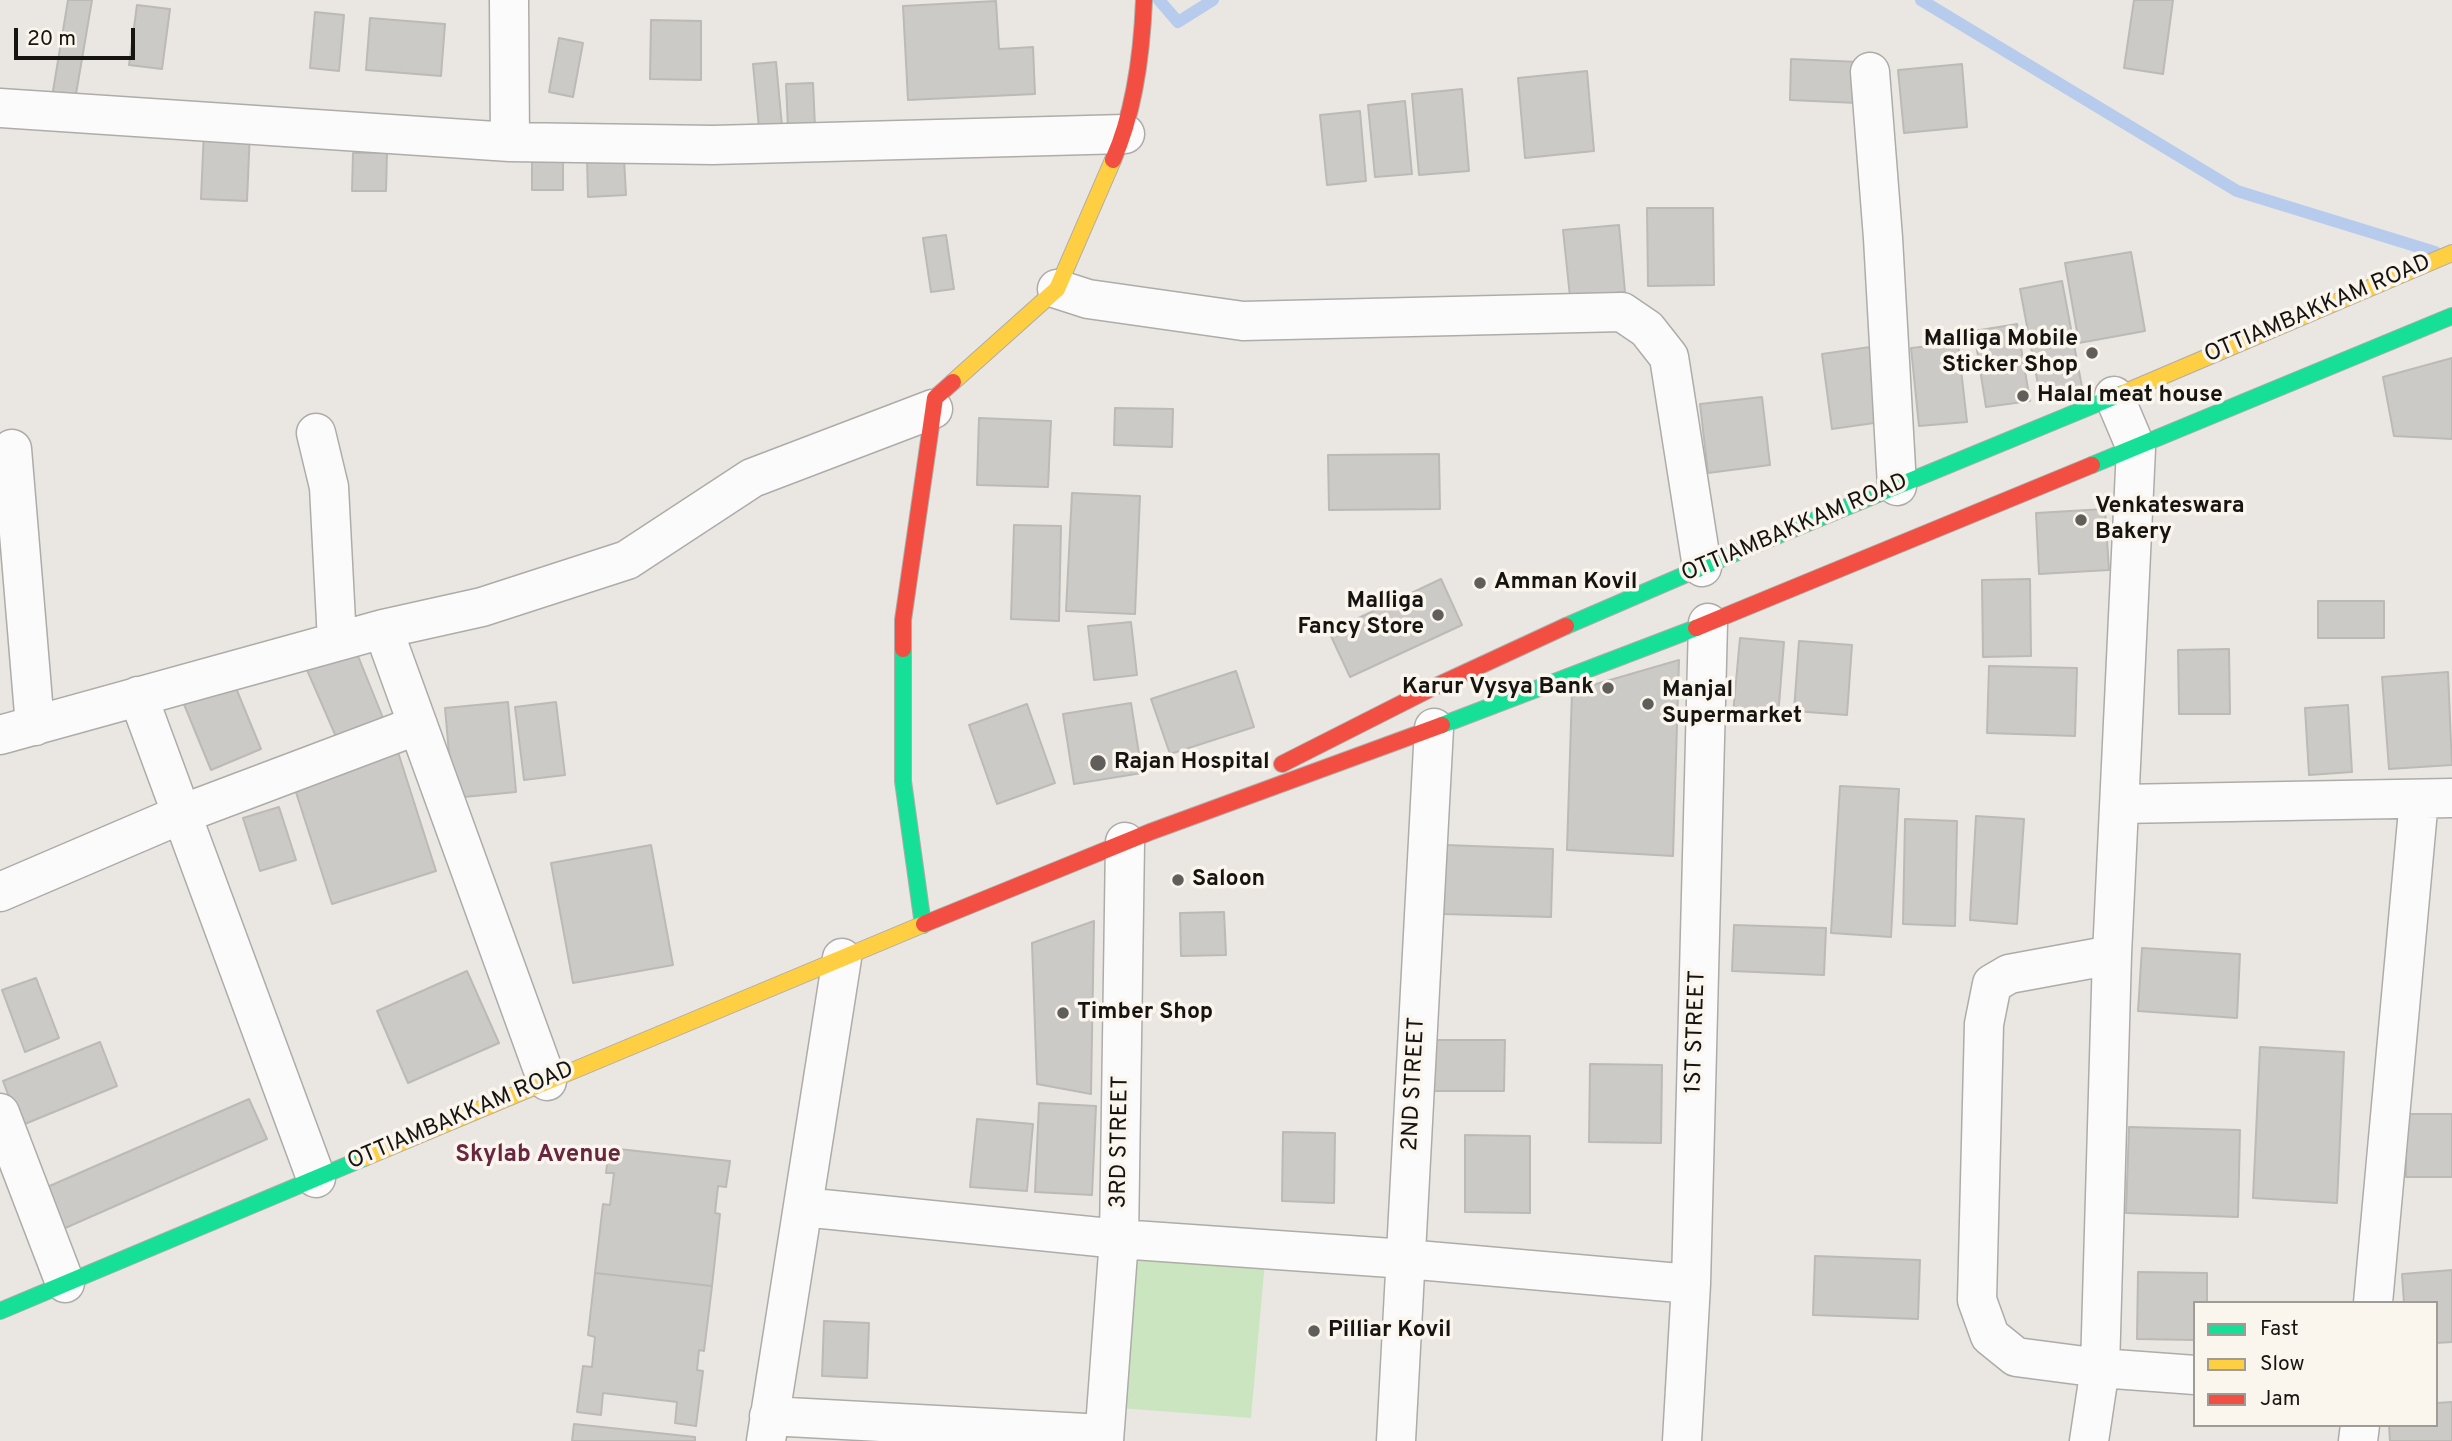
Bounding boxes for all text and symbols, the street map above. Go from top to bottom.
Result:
scale bar [18,14,138,58]
text: 20 m [27,26,76,53]
street label: OTTIAMBAKKAM ROAD [2201,250,2435,370]
place label: Malliga Mobile Sticker Shop [1924,326,2078,380]
marker: Malliga Mobile Sticker Shop [2084,345,2100,361]
place label: Halal meat house [2037,382,2223,410]
marker: Halal meat house [2015,388,2031,404]
street label: OTTIAMBAKKAM ROAD [1678,469,1912,589]
place label: Venkateswara Bakery [2095,493,2245,547]
marker: Venkateswara Bakery [2073,512,2089,528]
place label: Amman Kovil [1494,569,1637,597]
marker: Amman Kovil [1472,575,1488,591]
place label: Malliga Fancy Store [1298,588,1424,642]
marker: Malliga Fancy Store [1430,607,1446,623]
place label: Karur Vysya Bank [1402,674,1594,702]
place label: Manjal Supermarket [1662,677,1802,731]
marker: Karur Vysya Bank [1600,680,1616,696]
marker: Manjal Supermarket [1640,696,1656,712]
place label: Rajan Hospital [1114,749,1270,777]
marker: Rajan Hospital [1088,753,1108,773]
place label: Saloon [1192,866,1265,894]
marker: Saloon [1170,872,1186,888]
street label: 1ST STREET [1681,970,1713,1094]
place label: Timber Shop [1077,999,1213,1027]
marker: Timber Shop [1055,1005,1071,1021]
street label: 2ND STREET [1398,1016,1432,1152]
street label: OTTIAMBAKKAM ROAD [344,1057,578,1177]
street label: 3RD STREET [1106,1075,1136,1209]
district label: Skylab Avenue [455,1142,621,1170]
legend [2193,1301,2438,1427]
text: Fast [2260,1316,2299,1343]
place label: Pilliar Kovil [1328,1317,1451,1345]
marker: Pilliar Kovil [1306,1323,1322,1339]
text: Slow [2260,1351,2305,1378]
text: Jam [2260,1386,2301,1413]

